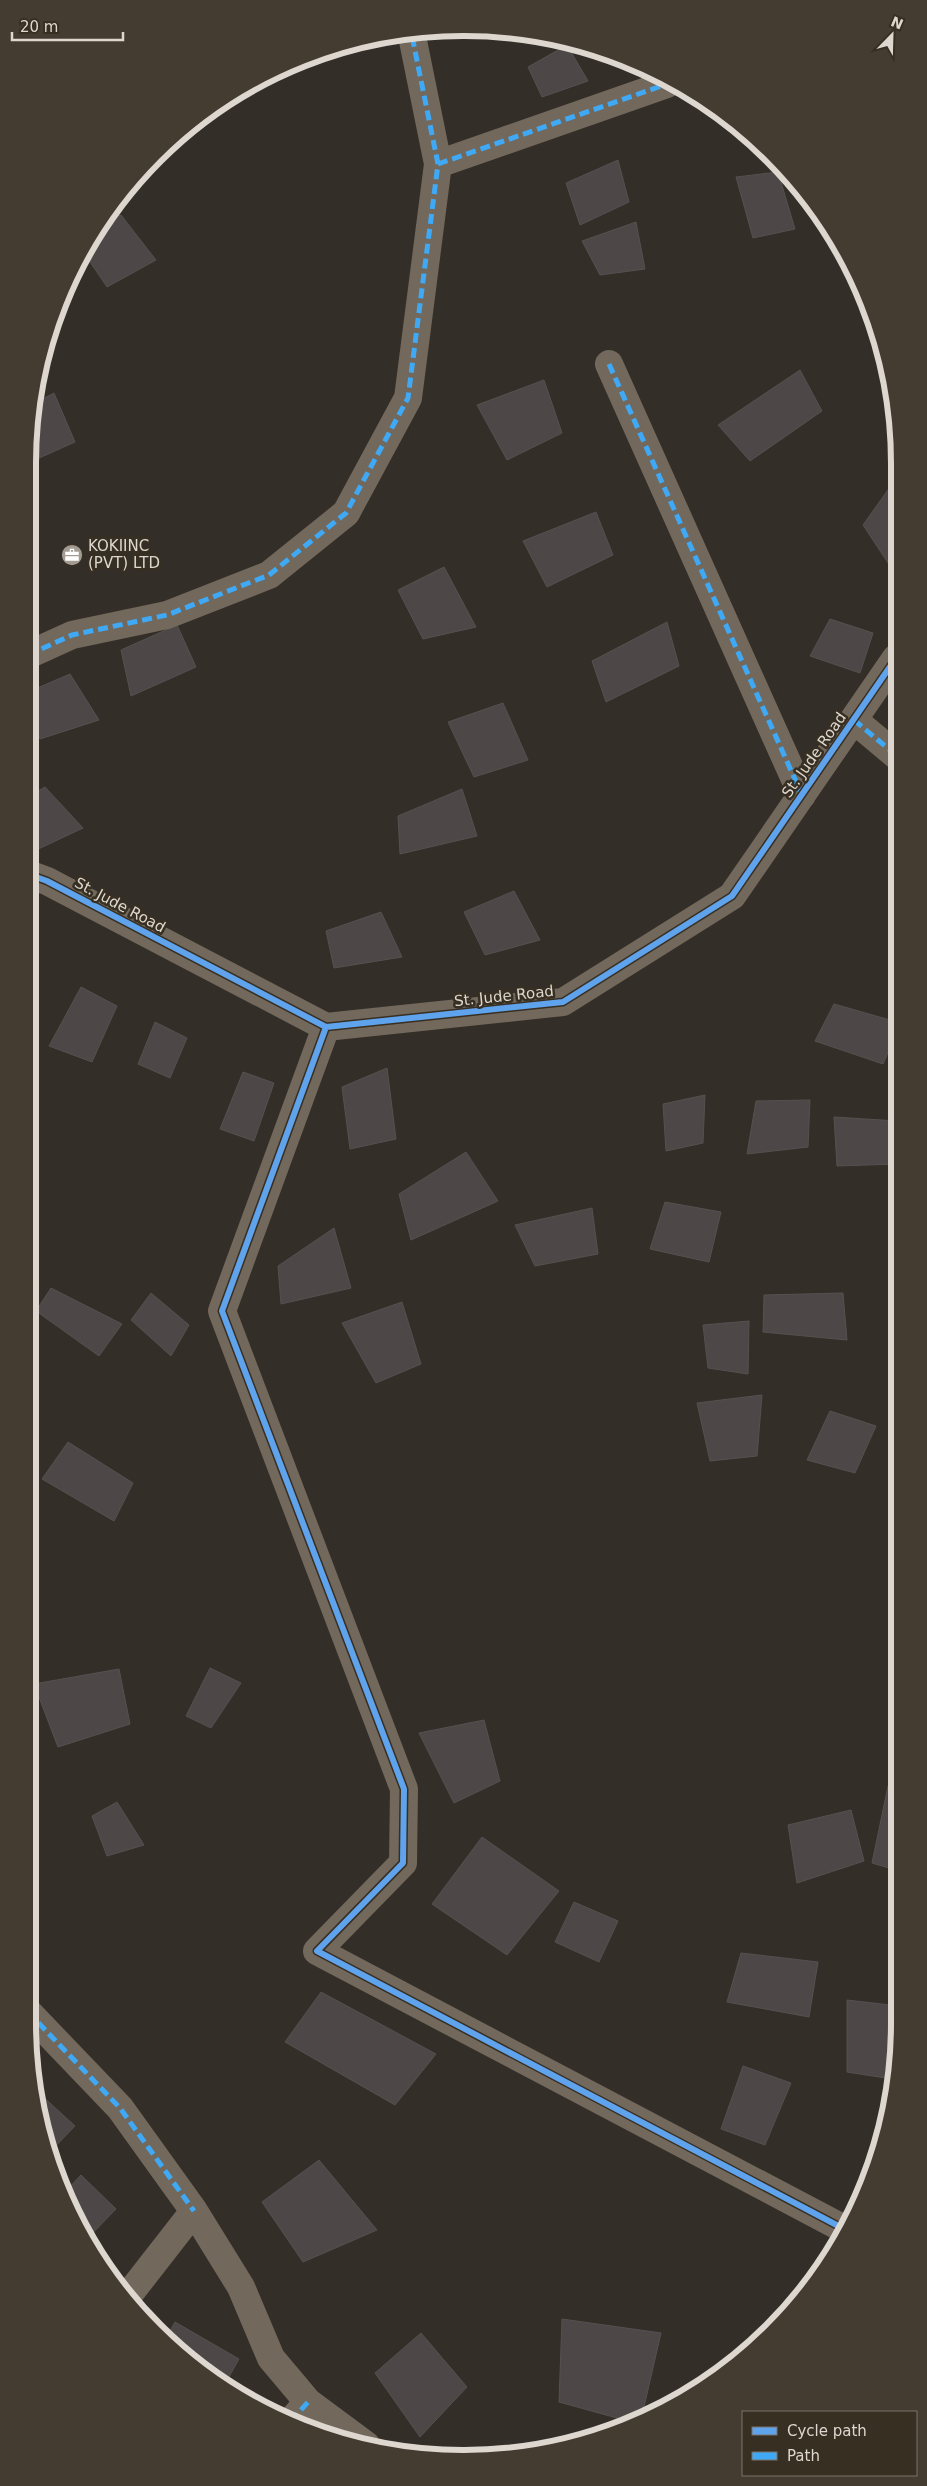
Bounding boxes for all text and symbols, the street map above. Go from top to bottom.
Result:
scale bar [12,10,124,42]
north arrow [867,10,917,60]
text: N [889,13,906,33]
text: 20 m [20,18,58,36]
place label: KOKIINC (PVT) LTD [88,537,160,572]
office icon: KOKIINC (PVT) LTD [60,543,84,567]
street label: St. Jude Road [778,709,850,801]
street label: St. Jude Road [72,874,168,936]
street label: St. Jude Road [453,982,555,1010]
legend [742,2411,917,2476]
text: Cycle path [787,2422,867,2440]
text: Path [787,2447,820,2465]

